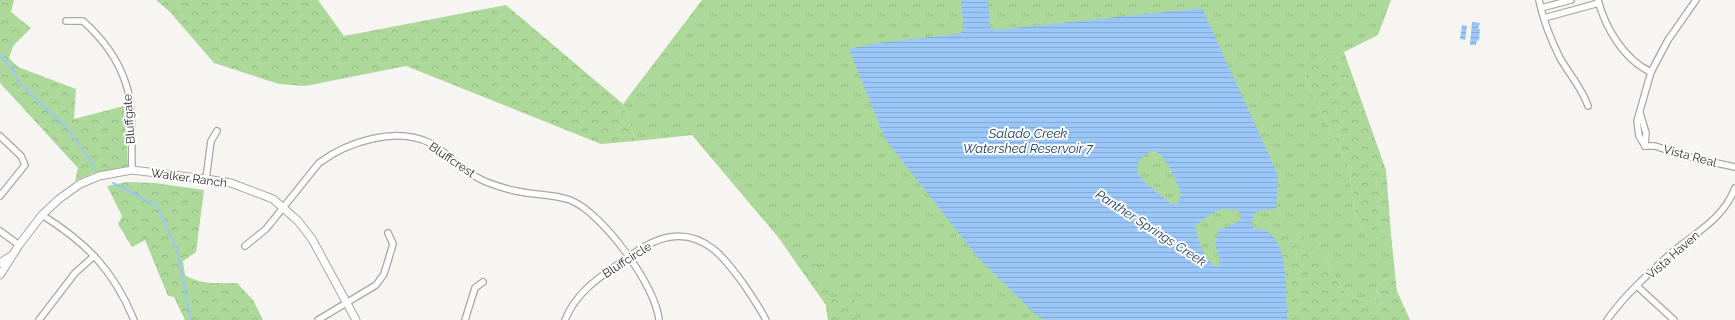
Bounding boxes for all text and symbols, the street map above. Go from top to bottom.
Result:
street label: Bluffgate [120,94,138,144]
water label: Salado Creek Watershed Reservoir 7 [963,126,1094,156]
street label: Bluffcrest [426,139,478,181]
street label: Vista Real [1662,142,1719,170]
street label: Walker Ranch [150,166,228,190]
water label: Panther Springs Creek [1093,187,1209,269]
street label: Vista Haven [1644,228,1702,282]
street label: Bluffcircle [600,239,654,281]

